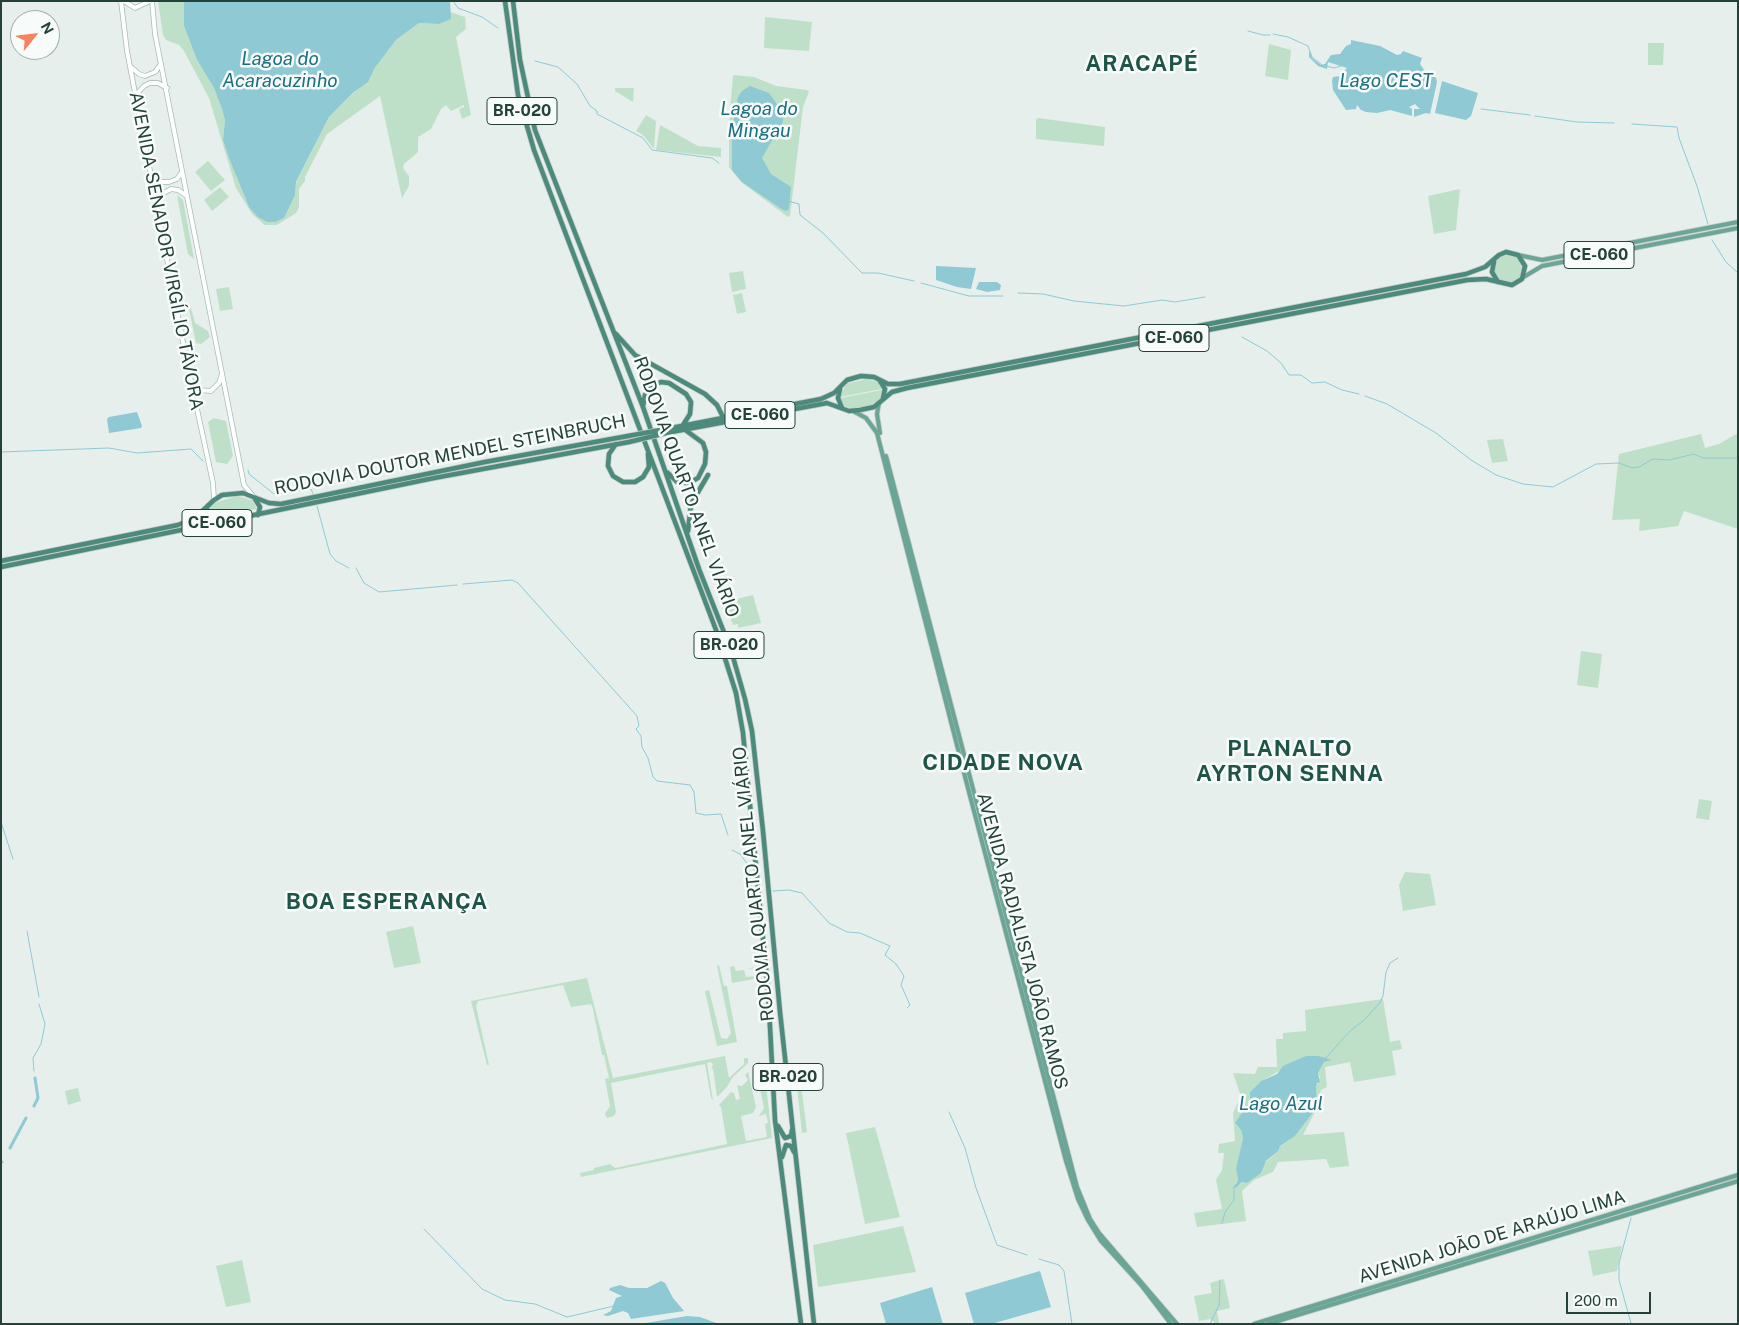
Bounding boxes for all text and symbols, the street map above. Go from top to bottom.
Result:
north arrow [10,10,60,60]
text: N [38,20,57,37]
water label: Lagoa do Acaracuzinho [222,48,338,92]
district label: ARACAPÉ [1084,51,1200,77]
water label: Lago CEST [1339,70,1433,92]
street label: AVENIDA SENADOR VIRGÍLIO TÁVORA [124,90,208,412]
road number: BR-020 [487,98,557,124]
water label: Lagoa do Mingau [720,98,798,142]
road number: CE-060 [1564,242,1634,268]
road number: CE-060 [1139,324,1209,352]
street label: RODOVIA QUARTO ANEL VIÁRIO [629,354,743,620]
road number: CE-060 [725,402,795,428]
street label: RODOVIA DOUTOR MENDEL STEINBRUCH [272,410,628,500]
road number: CE-060 [182,509,252,536]
road number: BR-020 [694,632,764,658]
district label: PLANALTO AYRTON SENNA [1195,736,1385,788]
street label: RODOVIA QUARTO ANEL VIÁRIO [729,746,779,1022]
district label: CIDADE NOVA [921,750,1085,776]
street label: AVENIDA RADIALISTA JOÃO RAMOS [972,790,1072,1092]
district label: BOA ESPERANÇA [284,889,490,915]
road number: BR-020 [753,1064,823,1090]
water label: Lago Azul [1239,1093,1323,1115]
street label: AVENIDA JOÃO DE ARAÚJO LIMA [1356,1186,1628,1288]
scale bar [1569,1282,1654,1314]
text: 200 m [1574,1292,1618,1309]

